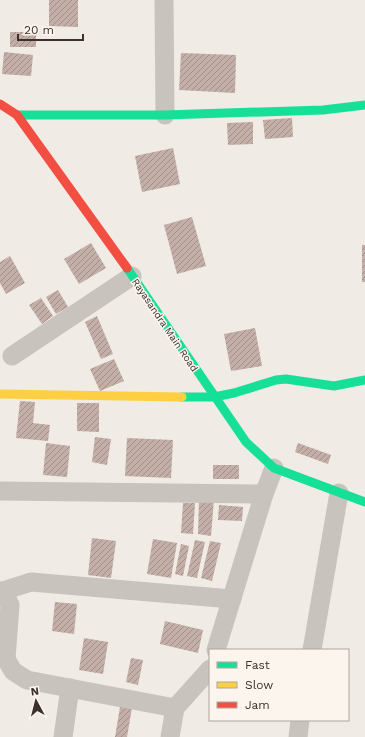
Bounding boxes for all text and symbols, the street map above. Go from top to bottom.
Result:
scale bar [18,16,83,42]
text: 20 m [24,23,54,37]
street label: Rayasandra Main Road [130,276,200,374]
legend [209,649,349,721]
text: Fast [245,658,270,672]
text: Slow [245,678,273,692]
north arrow [16,681,56,721]
text: N [30,685,40,699]
text: Jam [245,698,270,712]

